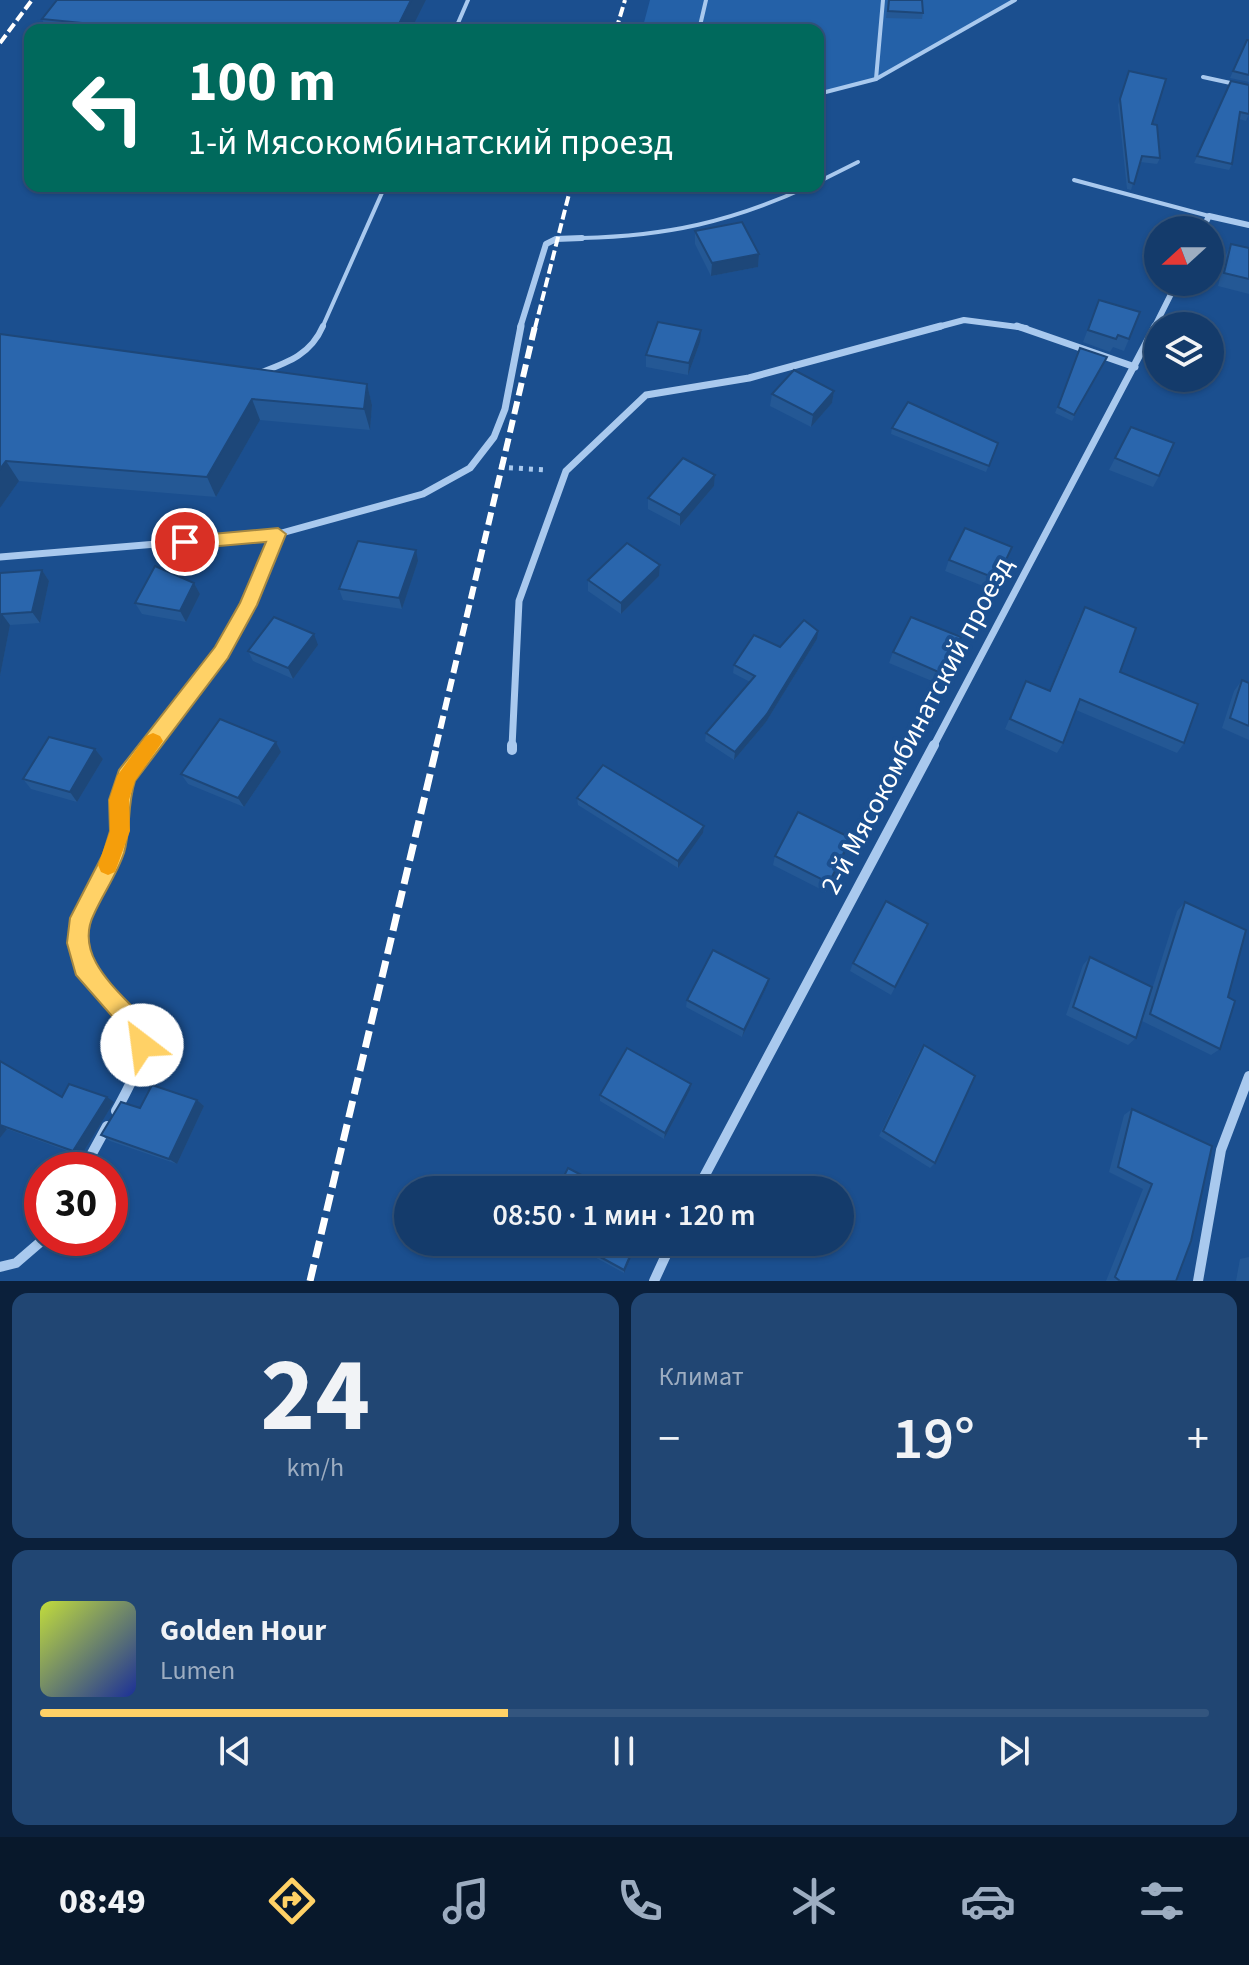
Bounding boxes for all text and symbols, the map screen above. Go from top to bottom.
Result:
text: 100 m [188,43,336,122]
icon: left [56,56,160,160]
text: 1-й Мясокомбинатский проезд [188,117,673,168]
north arrow [1144,216,1224,296]
map controls [1144,216,1224,392]
button: layers [1144,312,1224,392]
pin [151,508,219,576]
icon: arrive [163,520,207,564]
street label: 2-й Мясокомбинатский проезд [811,550,1023,901]
position arrow [100,1003,184,1087]
speed limit sign: 30 [24,1152,128,1256]
text: 08:50 · 1 мин · 120 m [493,1194,755,1237]
text: 24 [260,1323,370,1471]
text: Климат [659,1358,744,1395]
text: 19° [893,1397,975,1482]
text: − [659,1408,680,1471]
text: + [1187,1408,1209,1471]
text: km/h [286,1449,344,1486]
text: Golden Hour [160,1609,326,1652]
text: Lumen [160,1652,235,1689]
icon: previous [213,1729,257,1773]
icon: pause [602,1729,646,1773]
icon: next [992,1729,1036,1773]
icon: directions [264,1873,320,1929]
icon: music [438,1873,494,1929]
icon: phone [612,1873,668,1929]
icon: climate [786,1873,842,1929]
icon: car [960,1873,1016,1929]
icon: filters [1134,1873,1190,1929]
text: 08:49 [59,1876,146,1927]

